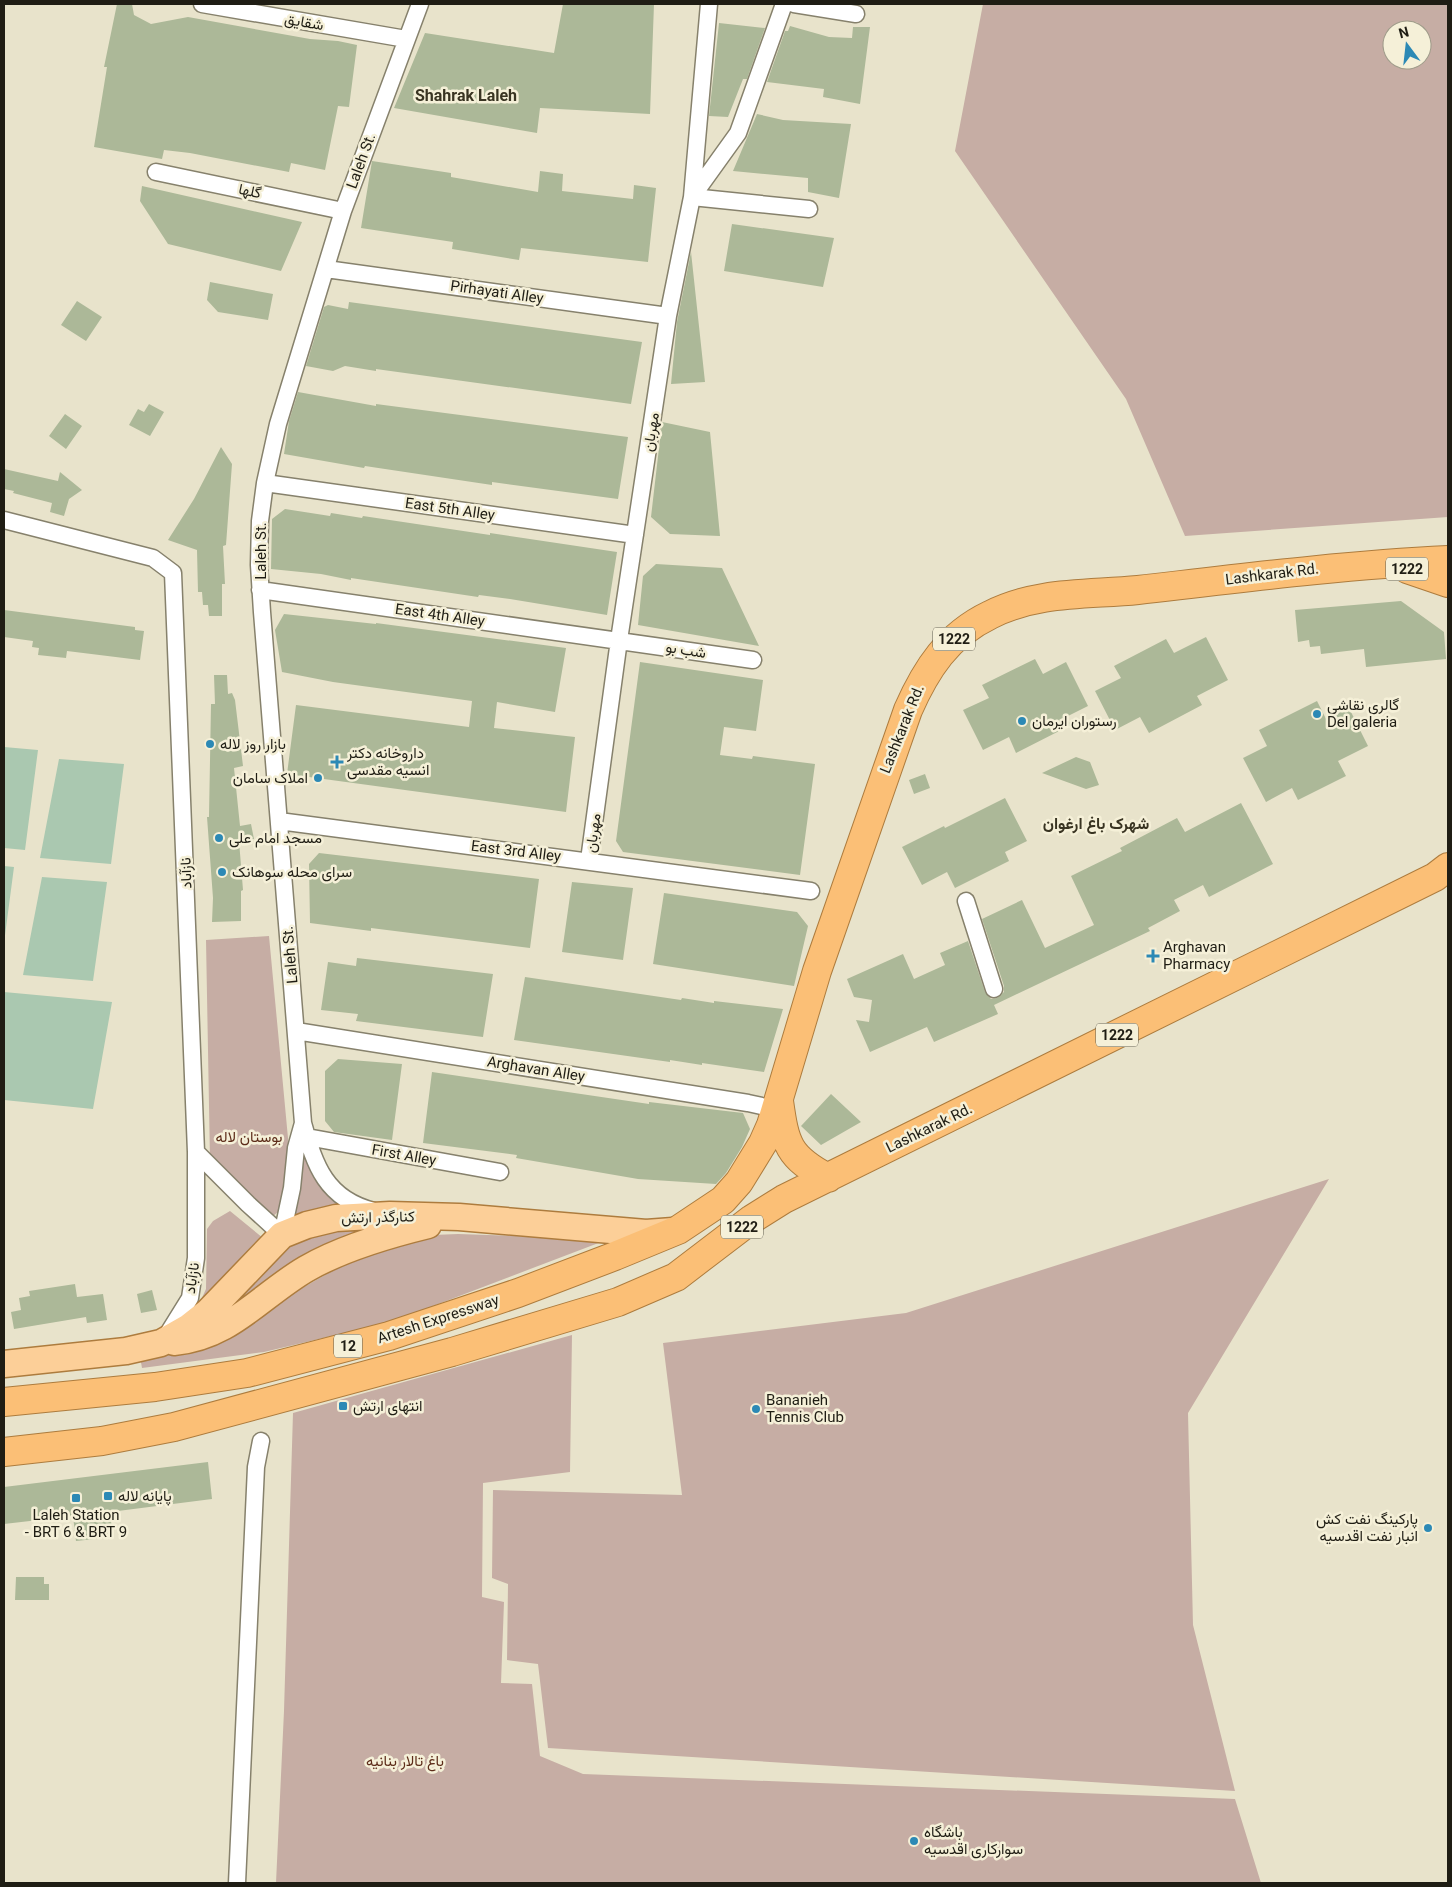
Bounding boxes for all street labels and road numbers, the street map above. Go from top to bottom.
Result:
street label: شقایق [283,10,325,35]
street label: Laleh St. [343,131,379,191]
street label: گلها [237,180,263,202]
street label: Pirhayati Alley [449,277,545,307]
street label: مهربان [639,411,663,453]
street label: East 5th Alley [404,494,496,524]
street label: Laleh St. [252,522,270,580]
road number: 1222 [1386,558,1428,580]
street label: Lashkarak Rd. [1224,559,1320,589]
street label: East 4th Alley [394,600,486,630]
road number: 1222 [933,628,975,650]
street label: شب بو [665,638,708,662]
street label: Lashkarak Rd. [876,682,928,776]
street label: مهربان [581,812,605,854]
street label: East 3rd Alley [470,837,562,865]
street label: نازآباد [176,857,196,889]
street label: Laleh St. [279,926,301,984]
road number: 1222 [1096,1024,1138,1046]
street label: Arghavan Alley [486,1052,586,1086]
street label: Lashkarak Rd. [883,1099,975,1157]
street label: First Alley [370,1140,438,1170]
street label: کنارگذر ارتش [341,1207,415,1228]
road number: 1222 [721,1216,763,1238]
street label: نازآباد [181,1261,203,1295]
street label: Artesh Expressway [375,1291,501,1347]
road number: 12 [334,1334,362,1358]

